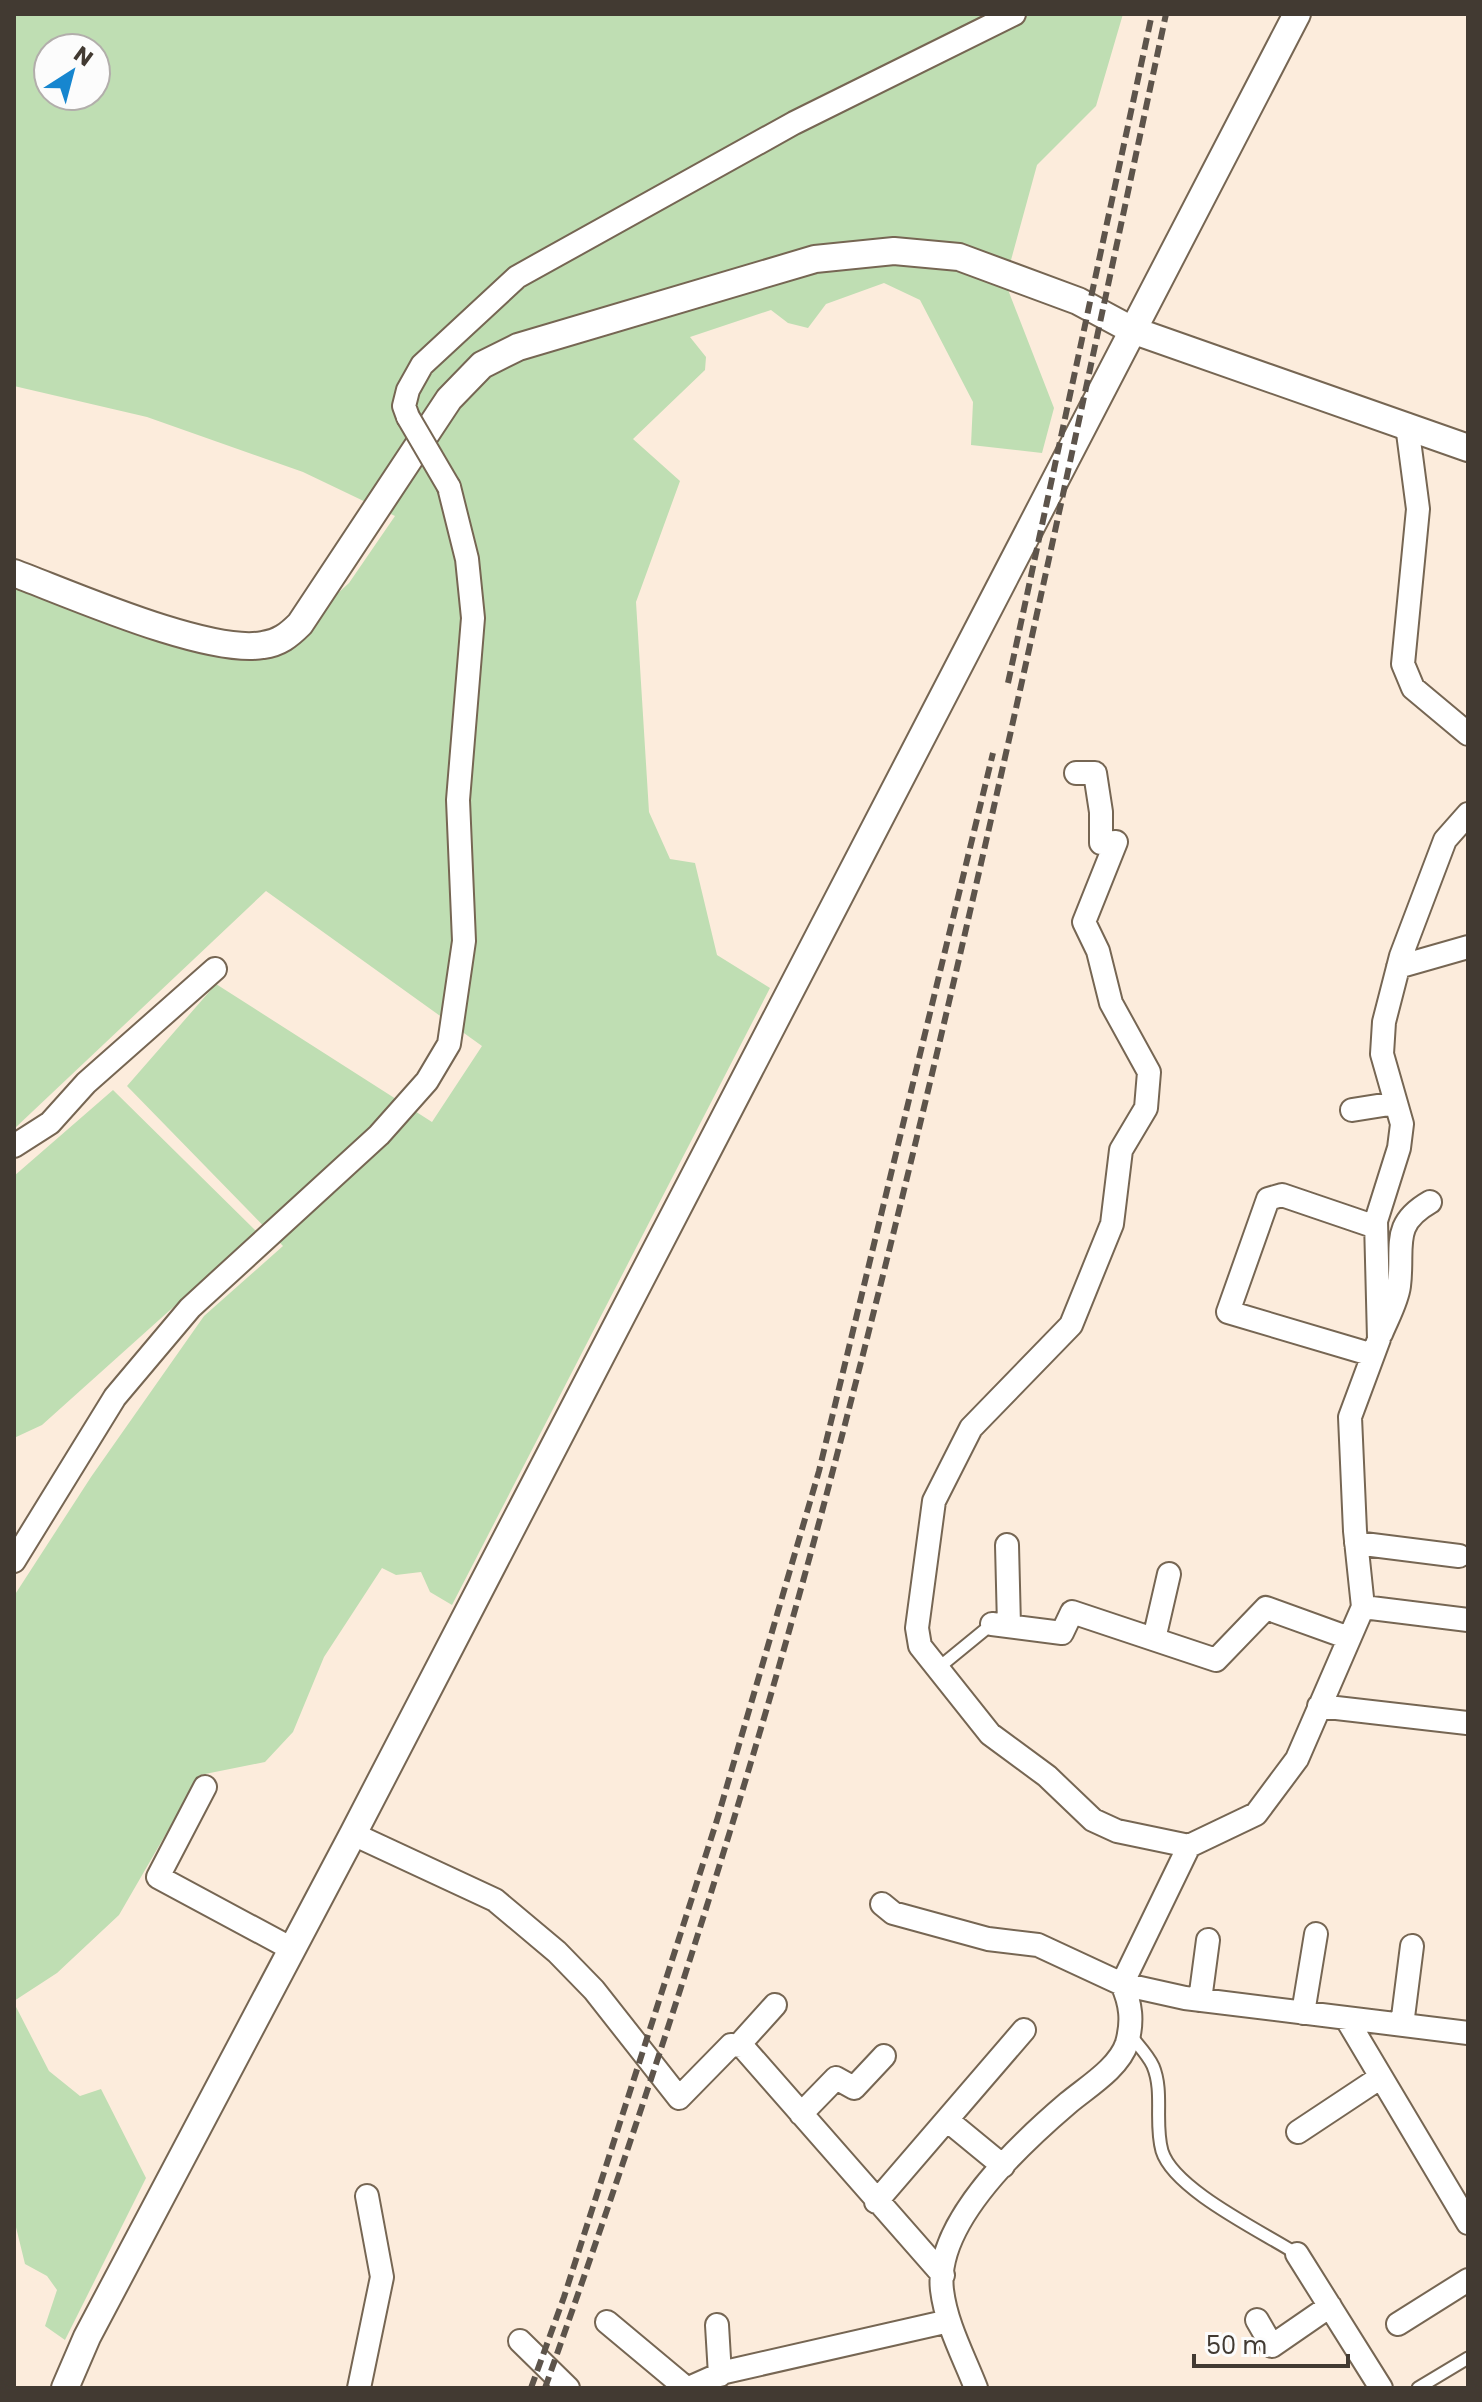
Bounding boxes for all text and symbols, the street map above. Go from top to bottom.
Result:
north arrow [32,32,112,112]
text: N [68,39,99,74]
scale bar [1194,2318,1348,2368]
text: 50 m [1206,2329,1267,2362]

